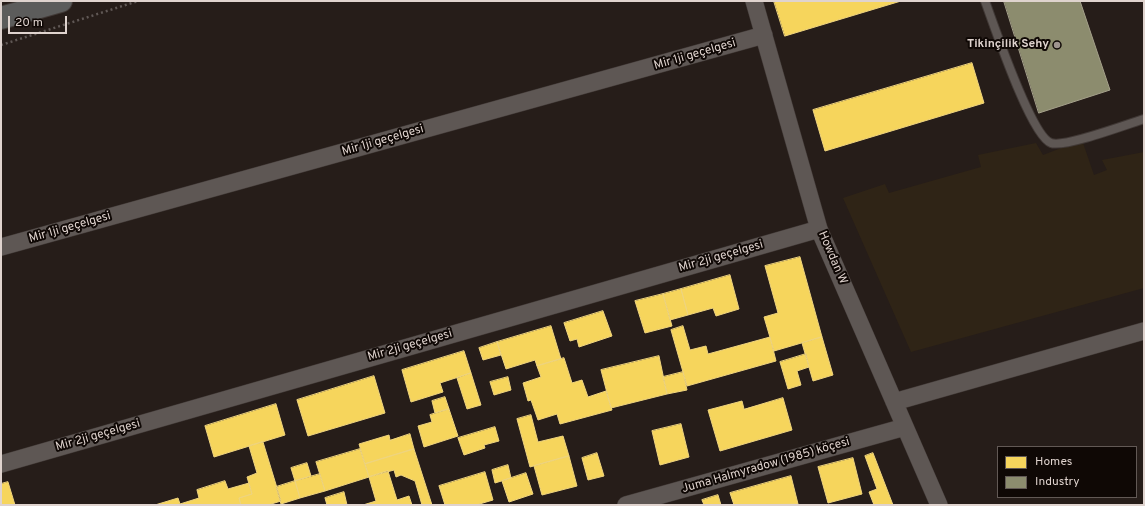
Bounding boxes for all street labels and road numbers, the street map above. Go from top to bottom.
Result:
street label: Mir 1ji geçelgesi [652,36,738,74]
street label: Mir 1ji geçelgesi [340,122,426,160]
street label: Mir 1ji geçelgesi [27,209,113,247]
street label: Howdan W [814,229,850,287]
street label: Mir 2ji geçelgesi [677,238,765,276]
street label: Mir 2ji geçelgesi [366,327,454,365]
street label: Mir 2ji geçelgesi [54,417,142,455]
street label: Juma Halmyradow (1985) köçesi [680,435,852,497]

